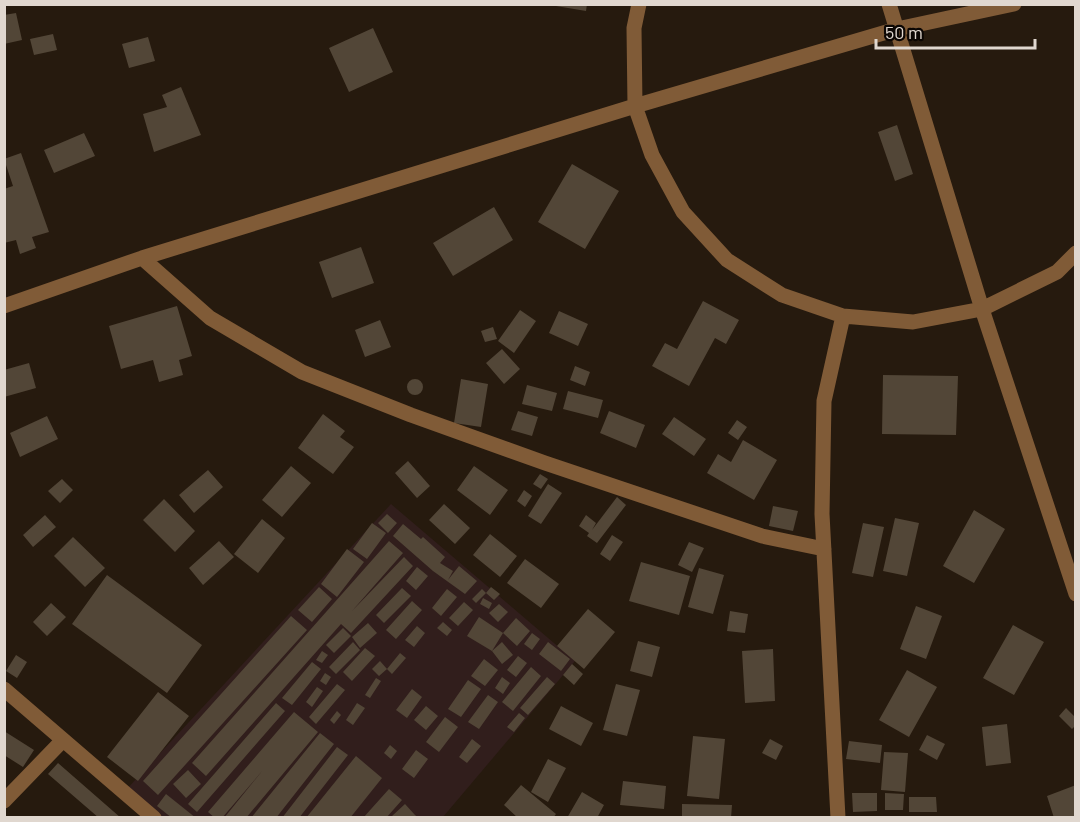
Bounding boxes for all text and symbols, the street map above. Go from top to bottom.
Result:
scale bar [876,12,1035,50]
text: 50 m [885,21,923,43]

